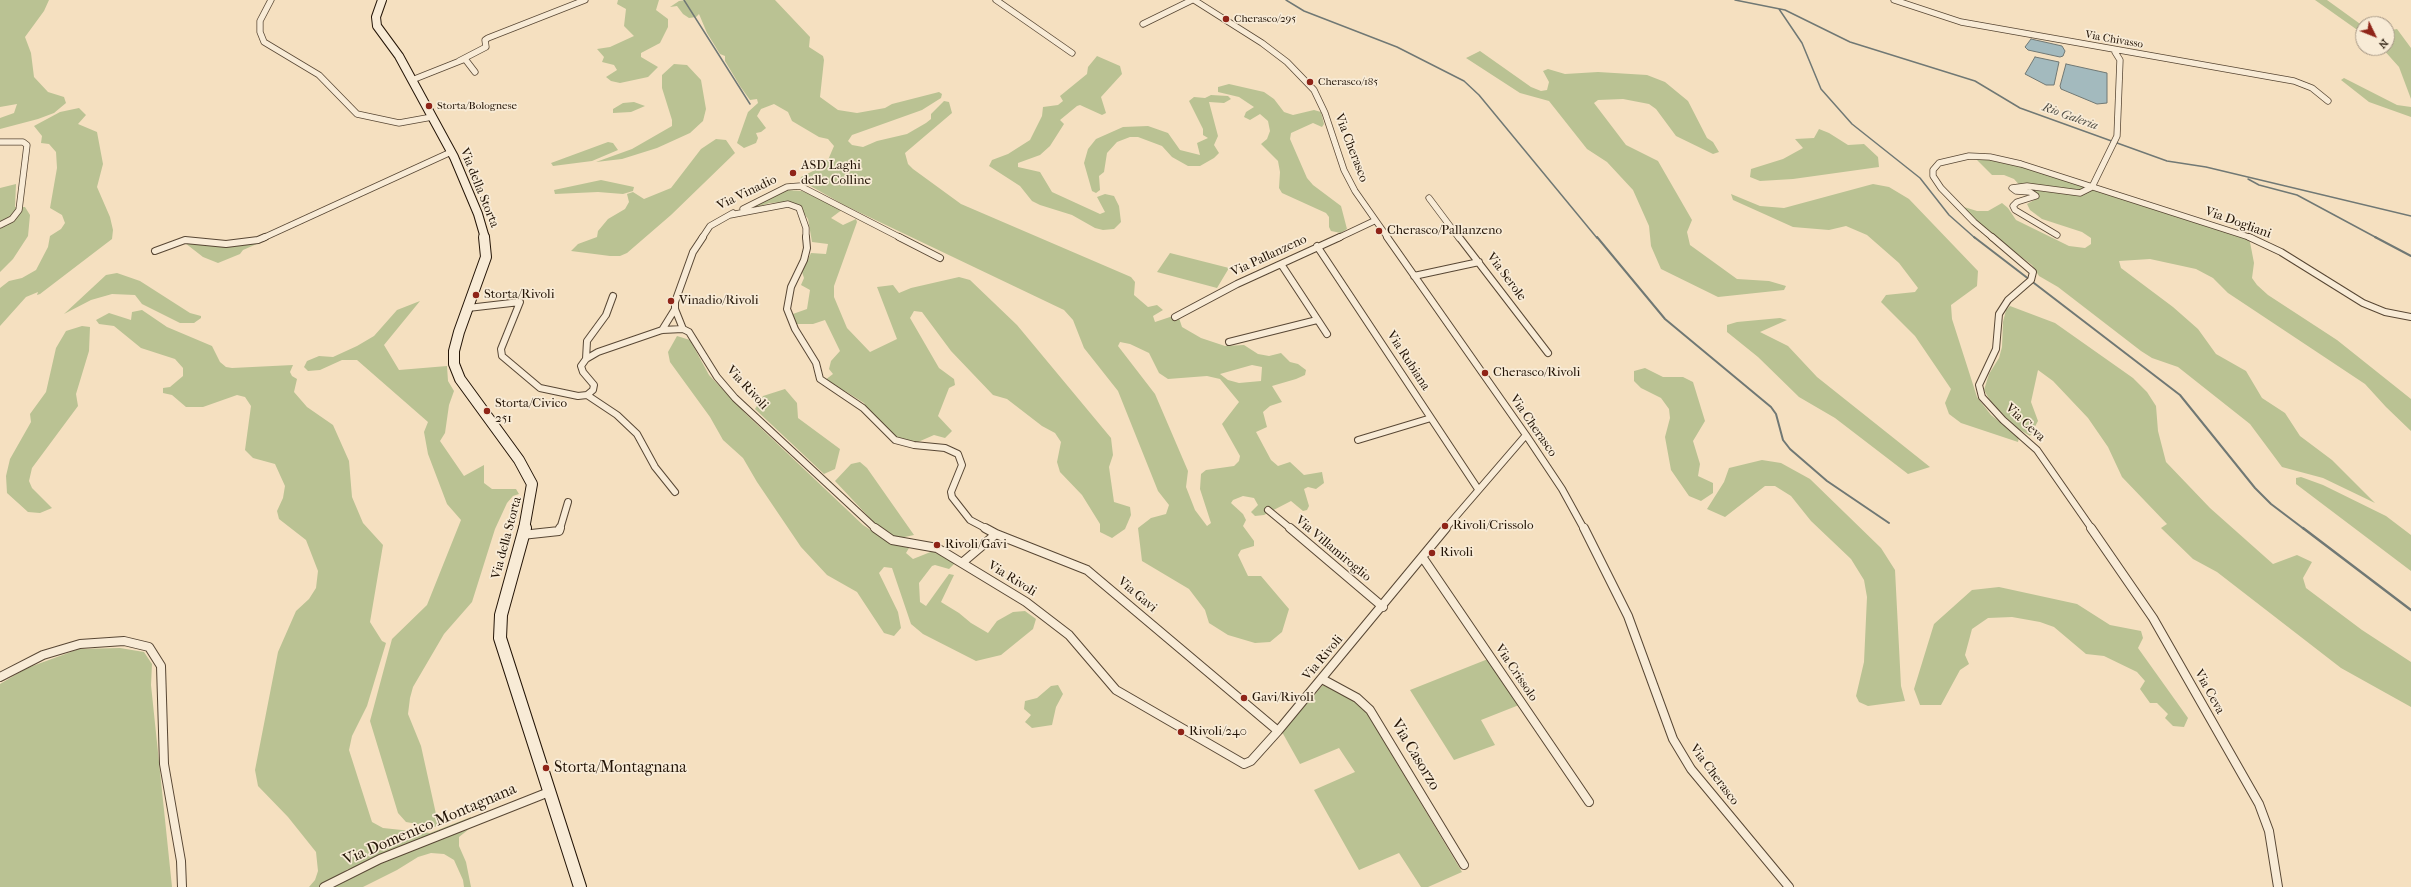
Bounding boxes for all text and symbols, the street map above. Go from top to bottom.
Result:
place label: Cherasco/295 [1234,12,1296,26]
marker: Cherasco/295 [1221,14,1231,24]
north arrow [2355,16,2395,56]
street label: Via Chivasso [2084,28,2144,52]
text: N [2376,36,2391,51]
place label: Cherasco/185 [1318,75,1378,89]
marker: Cherasco/185 [1305,77,1315,87]
place label: Storta/Bolognese [437,99,517,113]
water label: Rio Galeria [2040,100,2100,134]
marker: Storta/Bolognese [424,101,434,111]
street label: Via Cherasco [1331,112,1371,184]
street label: Via della Storta [456,146,502,230]
place label: ASD Laghi delle Colline [801,158,871,189]
marker: ASD Laghi delle Colline [788,168,798,178]
street label: Via Vinadio [715,172,779,214]
street label: Via Dogliani [2203,204,2273,242]
place label: Cherasco/Pallanzeno [1387,223,1502,239]
marker: Cherasco/Pallanzeno [1374,226,1384,236]
street label: Via Pallanzeno [1229,232,1309,280]
street label: Via Serole [1483,250,1529,304]
place label: Storta/Rivoli [484,287,554,303]
marker: Storta/Rivoli [471,290,481,300]
place label: Vinadio/Rivoli [679,293,759,309]
marker: Vinadio/Rivoli [666,296,676,306]
street label: Via Rubiana [1383,328,1433,394]
street label: Via Rivoli [723,363,771,413]
place label: Cherasco/Rivoli [1493,365,1580,381]
marker: Cherasco/Rivoli [1480,368,1490,378]
street label: Via Cherasco [1506,392,1560,460]
place label: Storta/Civico 251 [495,396,567,427]
street label: Via Ceva [2002,401,2048,445]
marker: Storta/Civico 251 [482,406,492,416]
street label: Via della Storta [489,495,525,581]
street label: Via Villamiroglio [1292,513,1374,585]
place label: Rivoli/Crissolo [1453,518,1534,534]
marker: Rivoli/Crissolo [1440,521,1450,531]
place label: Rivoli/Gavi [945,537,1007,553]
marker: Rivoli/Gavi [932,540,942,550]
place label: Rivoli [1440,545,1473,561]
marker: Rivoli [1427,548,1437,558]
street label: Via Rivoli [985,558,1039,600]
street label: Via Gavi [1114,574,1160,616]
street label: Via Rivoli [1300,632,1346,684]
street label: Via Crissolo [1491,642,1541,704]
street label: Via Ceva [2190,667,2228,717]
place label: Gavi/Rivoli [1252,690,1314,706]
marker: Gavi/Rivoli [1239,693,1249,703]
street label: Via Casorzo [1386,716,1444,794]
place label: Rivoli/240 [1189,724,1247,740]
marker: Rivoli/240 [1176,727,1186,737]
street label: Via Cherasco [1686,741,1742,809]
place label: Storta/Montagnana [554,758,687,778]
marker: Storta/Montagnana [541,763,551,773]
street label: Via Domenico Montagnana [340,780,520,870]

